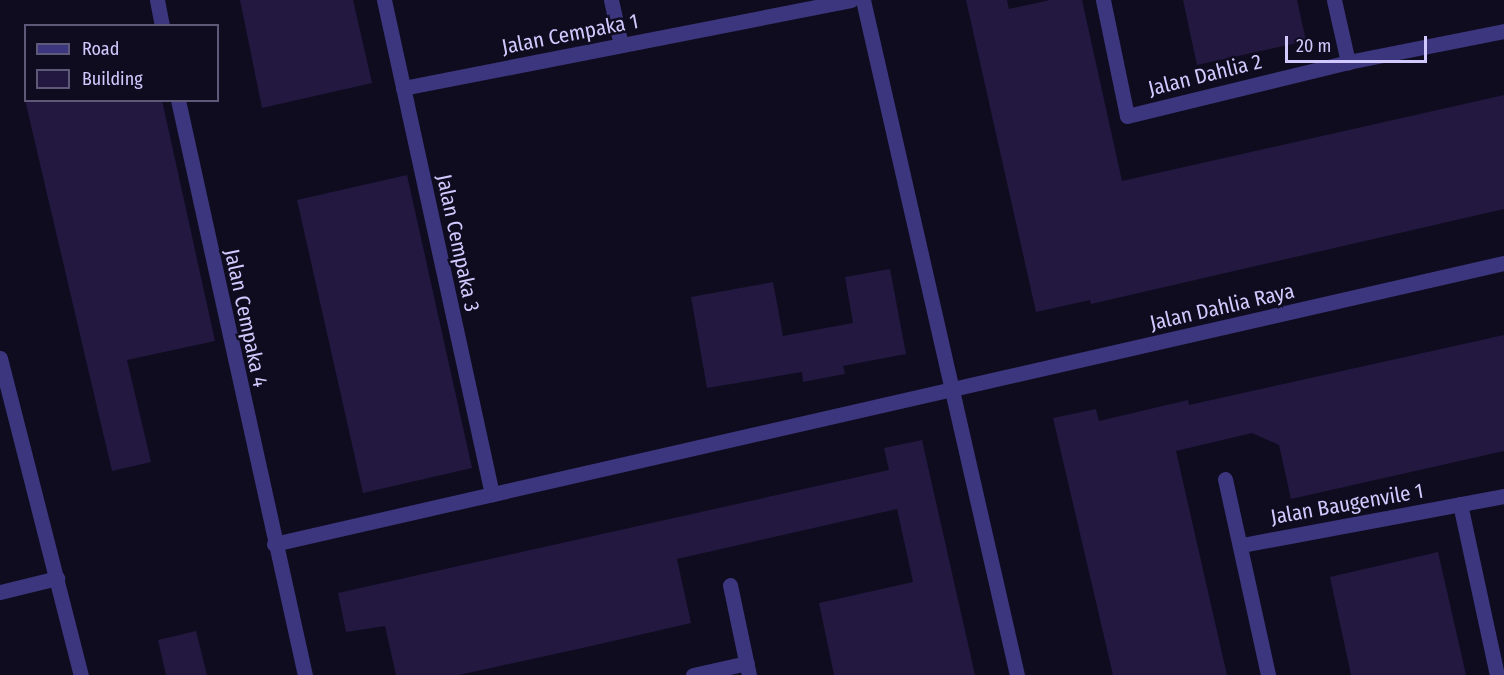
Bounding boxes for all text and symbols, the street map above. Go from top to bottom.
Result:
street label: Jalan Cempaka 1 [500,8,640,60]
legend [24,24,219,102]
scale bar [1288,24,1430,62]
text: 20 m [1296,35,1331,57]
text: Road [82,38,119,60]
street label: Jalan Dahlia 2 [1146,49,1264,101]
text: Building [82,68,143,90]
street label: Jalan Cempaka 3 [431,172,485,314]
street label: Jalan Cempaka 4 [219,247,273,389]
street label: Jalan Dahlia Raya [1147,278,1297,336]
street label: Jalan Baugenvile 1 [1269,478,1425,530]

